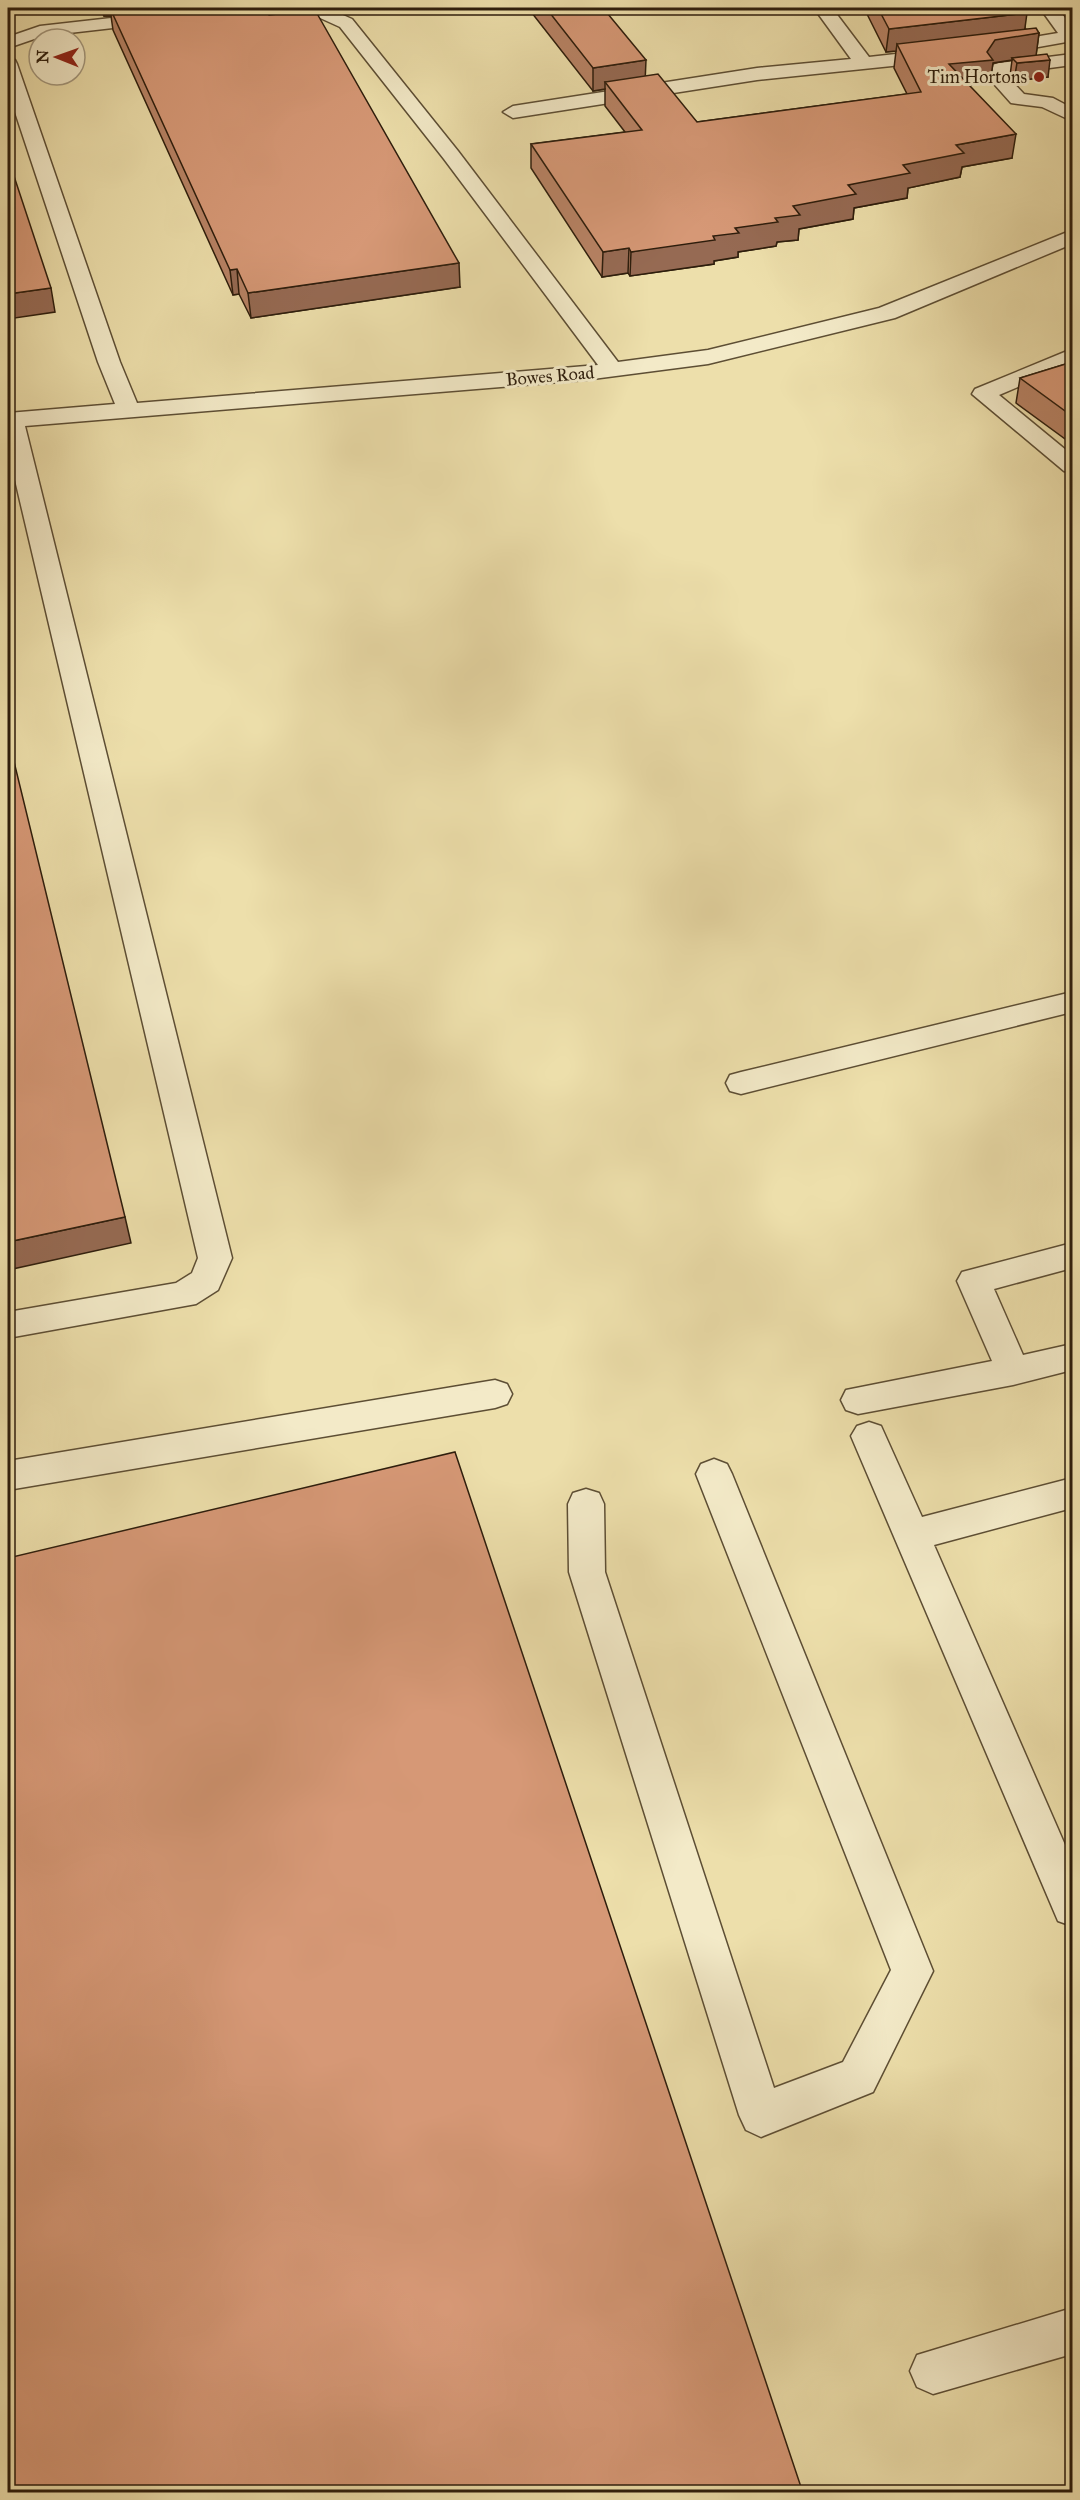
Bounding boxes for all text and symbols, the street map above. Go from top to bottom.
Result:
north arrow [27,27,87,87]
text: N [33,49,52,64]
place label: Tim Hortons [928,66,1027,88]
marker: Tim Hortons [1032,70,1046,84]
street label: Bowes Road [505,361,595,391]

